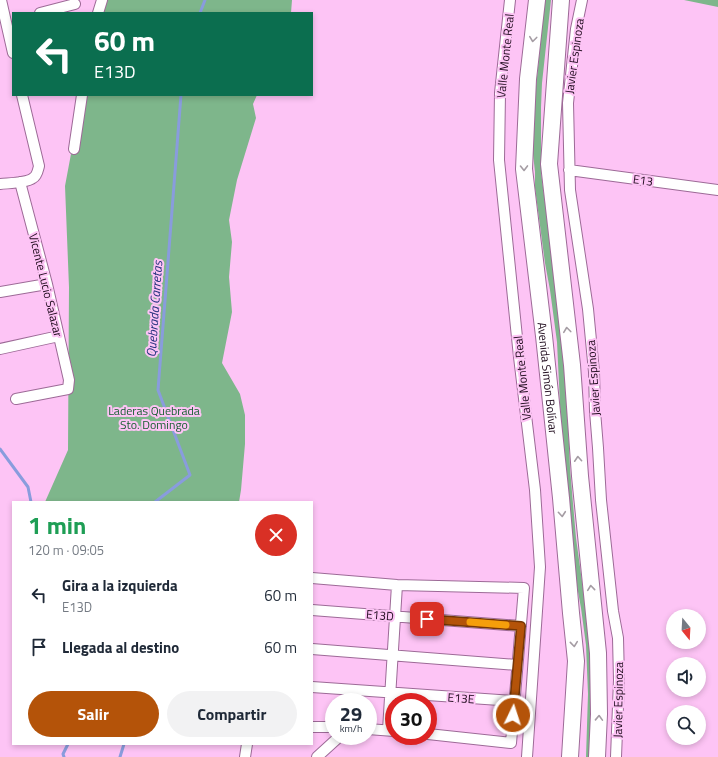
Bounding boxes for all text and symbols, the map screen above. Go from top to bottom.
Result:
street label: Valle Monte Real [491,13,519,99]
street label: Javier Espinoza [559,17,589,95]
text: 60 m [94,19,155,62]
icon: left [28,28,80,80]
one-way arrow [528,36,537,42]
text: E13D [94,58,136,85]
one-way arrow [520,165,529,171]
street label: E13 [632,169,654,191]
street label: Vicente Lucio Salazar [24,231,68,339]
water label: Quebrada Carretas [141,259,167,358]
street label: Avenida Simón Bolívar [533,321,564,435]
one-way arrow [563,327,572,333]
street label: Valle Monte Real [508,335,536,421]
street label: Javier Espinoza [581,339,605,417]
park label: Laderas Quebrada Sto. Domingo [108,401,200,434]
one-way arrow [574,456,583,462]
text: 1 min [28,507,86,543]
one-way arrow [558,511,567,517]
button: close [255,514,297,556]
text: 120 m · 09:05 [28,540,104,560]
text: Gira a la izquierda [62,574,178,597]
icon: left [28,584,50,606]
text: 60 m [264,584,297,607]
one-way arrow [587,585,596,591]
text: E13D [62,597,92,617]
pin [410,602,444,636]
street label: E13D [365,604,395,626]
icon: arrive [416,608,438,630]
north arrow [666,609,706,649]
map controls [666,609,706,745]
icon: arrive [28,636,50,658]
text: Llegada al destino [62,636,179,659]
text: 60 m [264,636,297,659]
one-way arrow [569,641,578,647]
button: sound [666,657,706,697]
street label: Javier Espinoza [608,662,628,738]
street label: E13E [447,688,475,708]
button: Salir [28,691,159,737]
button: Compartir [167,691,297,737]
speed limit sign: 30 [385,693,437,745]
position arrow [492,694,534,736]
text: 29 [340,698,362,729]
button: search [666,705,706,745]
one-way arrow [595,715,603,721]
text: km/h [340,721,362,736]

